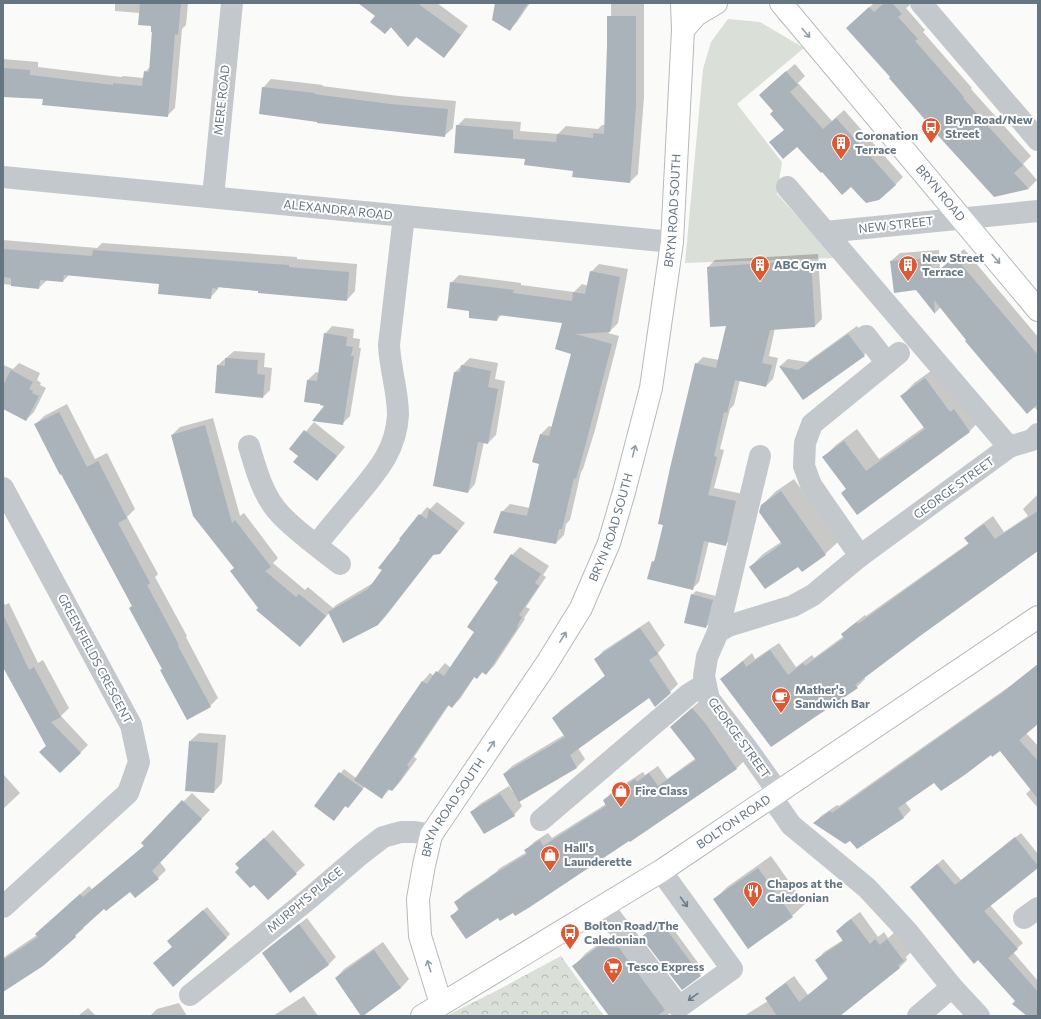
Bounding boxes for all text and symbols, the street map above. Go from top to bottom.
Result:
one-way arrow [801,28,810,38]
street label: MERE ROAD [210,64,232,136]
place label: Bryn Road/New Street [945,112,1033,140]
bus stop icon: Bryn Road/New Street [920,116,942,144]
place label: Coronation Terrace [855,128,918,156]
building icon: Coronation Terrace [830,132,852,160]
street label: BRYN ROAD SOUTH [660,153,683,268]
street label: BRYN ROAD [913,162,969,224]
street label: ALEXANDRA ROAD [283,196,393,222]
street label: NEW STREET [858,213,934,235]
place label: New Street Terrace [922,250,984,278]
building icon: ABC Gym [749,254,771,282]
building icon: New Street Terrace [897,254,919,282]
one-way arrow [991,254,1000,265]
place label: ABC Gym [774,257,827,271]
one-way arrow [631,445,639,458]
street label: GEORGE STREET [910,453,997,521]
street label: BRYN ROAD SOUTH [585,471,635,583]
street label: GREENFIELDS CRESCENT [56,591,136,726]
one-way arrow [559,632,567,643]
place label: Mather's Sandwich Bar [795,682,870,710]
cafe icon: Mather's Sandwich Bar [770,686,792,714]
street label: GEORGE STREET [706,694,774,781]
one-way arrow [487,740,496,751]
street label: BRYN ROAD SOUTH [418,755,487,858]
shop icon: Fire Class [610,780,632,808]
place label: Fire Class [635,783,688,797]
street label: BOLTON ROAD [693,791,773,851]
place label: Hall's Launderette [564,840,632,868]
shop icon: Hall's Launderette [539,844,561,872]
street label: MURPH'S PLACE [264,864,345,935]
place label: Chapos at the Caledonian [767,876,843,904]
restaurant icon: Chapos at the Caledonian [742,880,764,908]
one-way arrow [680,896,688,907]
place label: Bolton Road/The Caledonian [584,918,679,946]
bus stop icon: Bolton Road/The Caledonian [559,922,581,950]
supermarket icon: Tesco Express [602,956,624,984]
place label: Tesco Express [627,959,705,973]
one-way arrow [425,960,432,973]
one-way arrow [688,993,699,1001]

